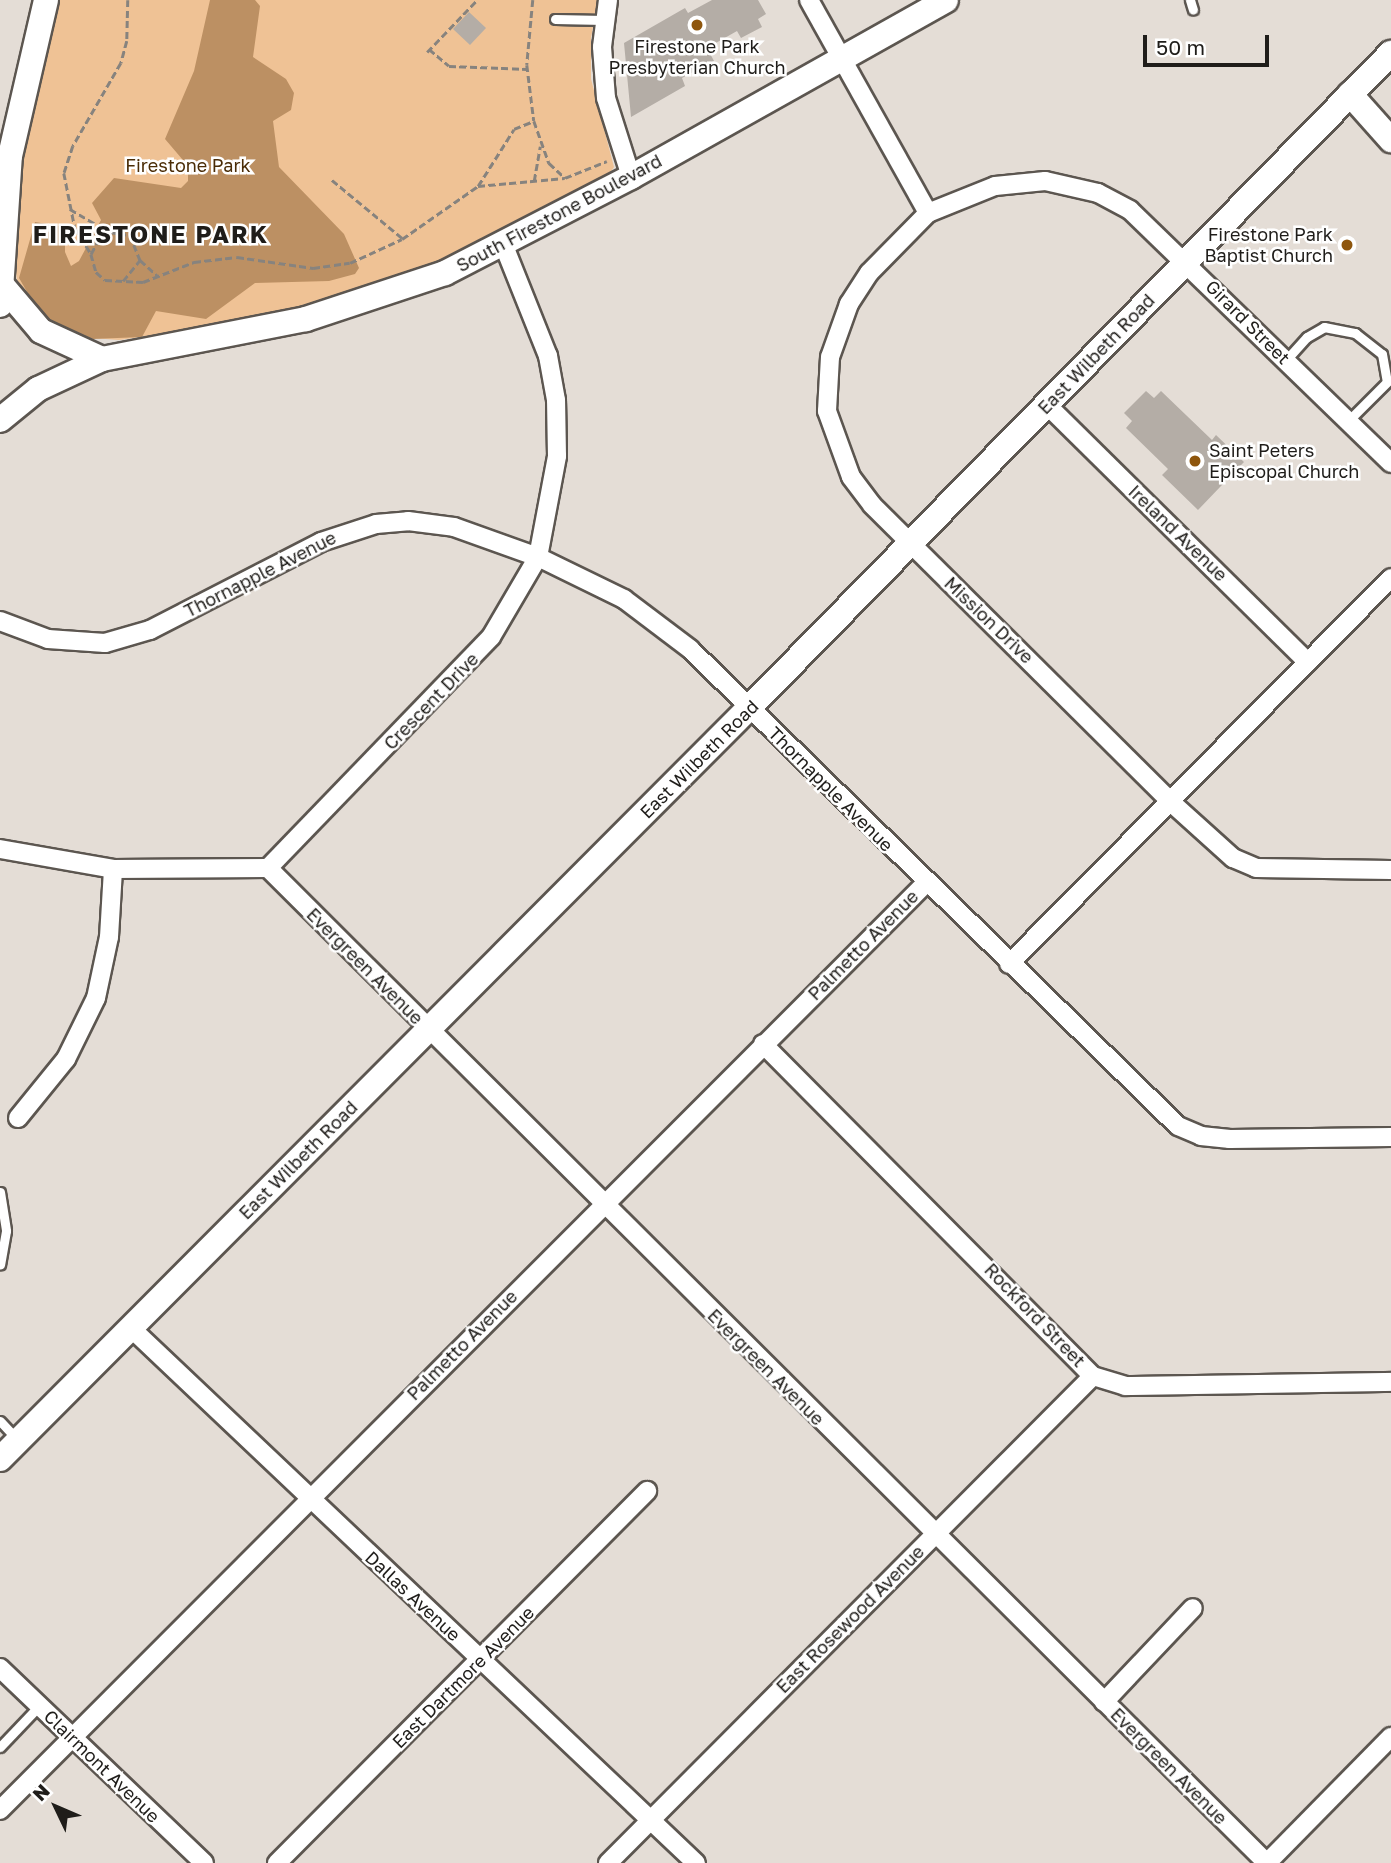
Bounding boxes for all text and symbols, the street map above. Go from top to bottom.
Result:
marker: Firestone Park Presbyterian Church [689,17,705,33]
scale bar [1146,21,1272,65]
text: 50 m [1156,34,1205,60]
place label: Firestone Park Presbyterian Church [608,36,786,78]
street label: South Firestone Boulevard [453,150,665,276]
park label: Firestone Park [125,154,251,176]
district label: FIRESTONE PARK [35,220,267,248]
place label: Firestone Park Baptist Church [1205,224,1333,266]
marker: Firestone Park Baptist Church [1339,237,1355,253]
street label: Girard Street [1201,275,1295,369]
street label: East Wilbeth Road [1033,290,1159,418]
place label: Saint Peters Episcopal Church [1209,440,1359,482]
marker: Saint Peters Episcopal Church [1187,453,1203,469]
street label: Ireland Avenue [1124,480,1232,586]
street label: Thornapple Avenue [180,526,340,622]
street label: Mission Drive [940,572,1038,668]
street label: Crescent Drive [379,648,483,754]
street label: East Wilbeth Road [635,695,763,823]
street label: Thornapple Avenue [764,722,898,856]
street label: Palmetto Avenue [803,885,923,1005]
street label: Evergreen Avenue [302,903,428,1029]
street label: East Wilbeth Road [234,1096,362,1224]
street label: Rockford Street [980,1259,1090,1371]
street label: Palmetto Avenue [402,1285,522,1405]
street label: Evergreen Avenue [703,1304,829,1430]
street label: East Rosewood Avenue [772,1541,928,1697]
street label: Dallas Avenue [361,1546,465,1646]
street label: East Dartmore Avenue [388,1602,538,1752]
street label: Evergreen Avenue [1106,1703,1232,1829]
street label: Clairmont Avenue [40,1705,164,1827]
north arrow [21,1772,91,1842]
text: N [27,1779,54,1805]

